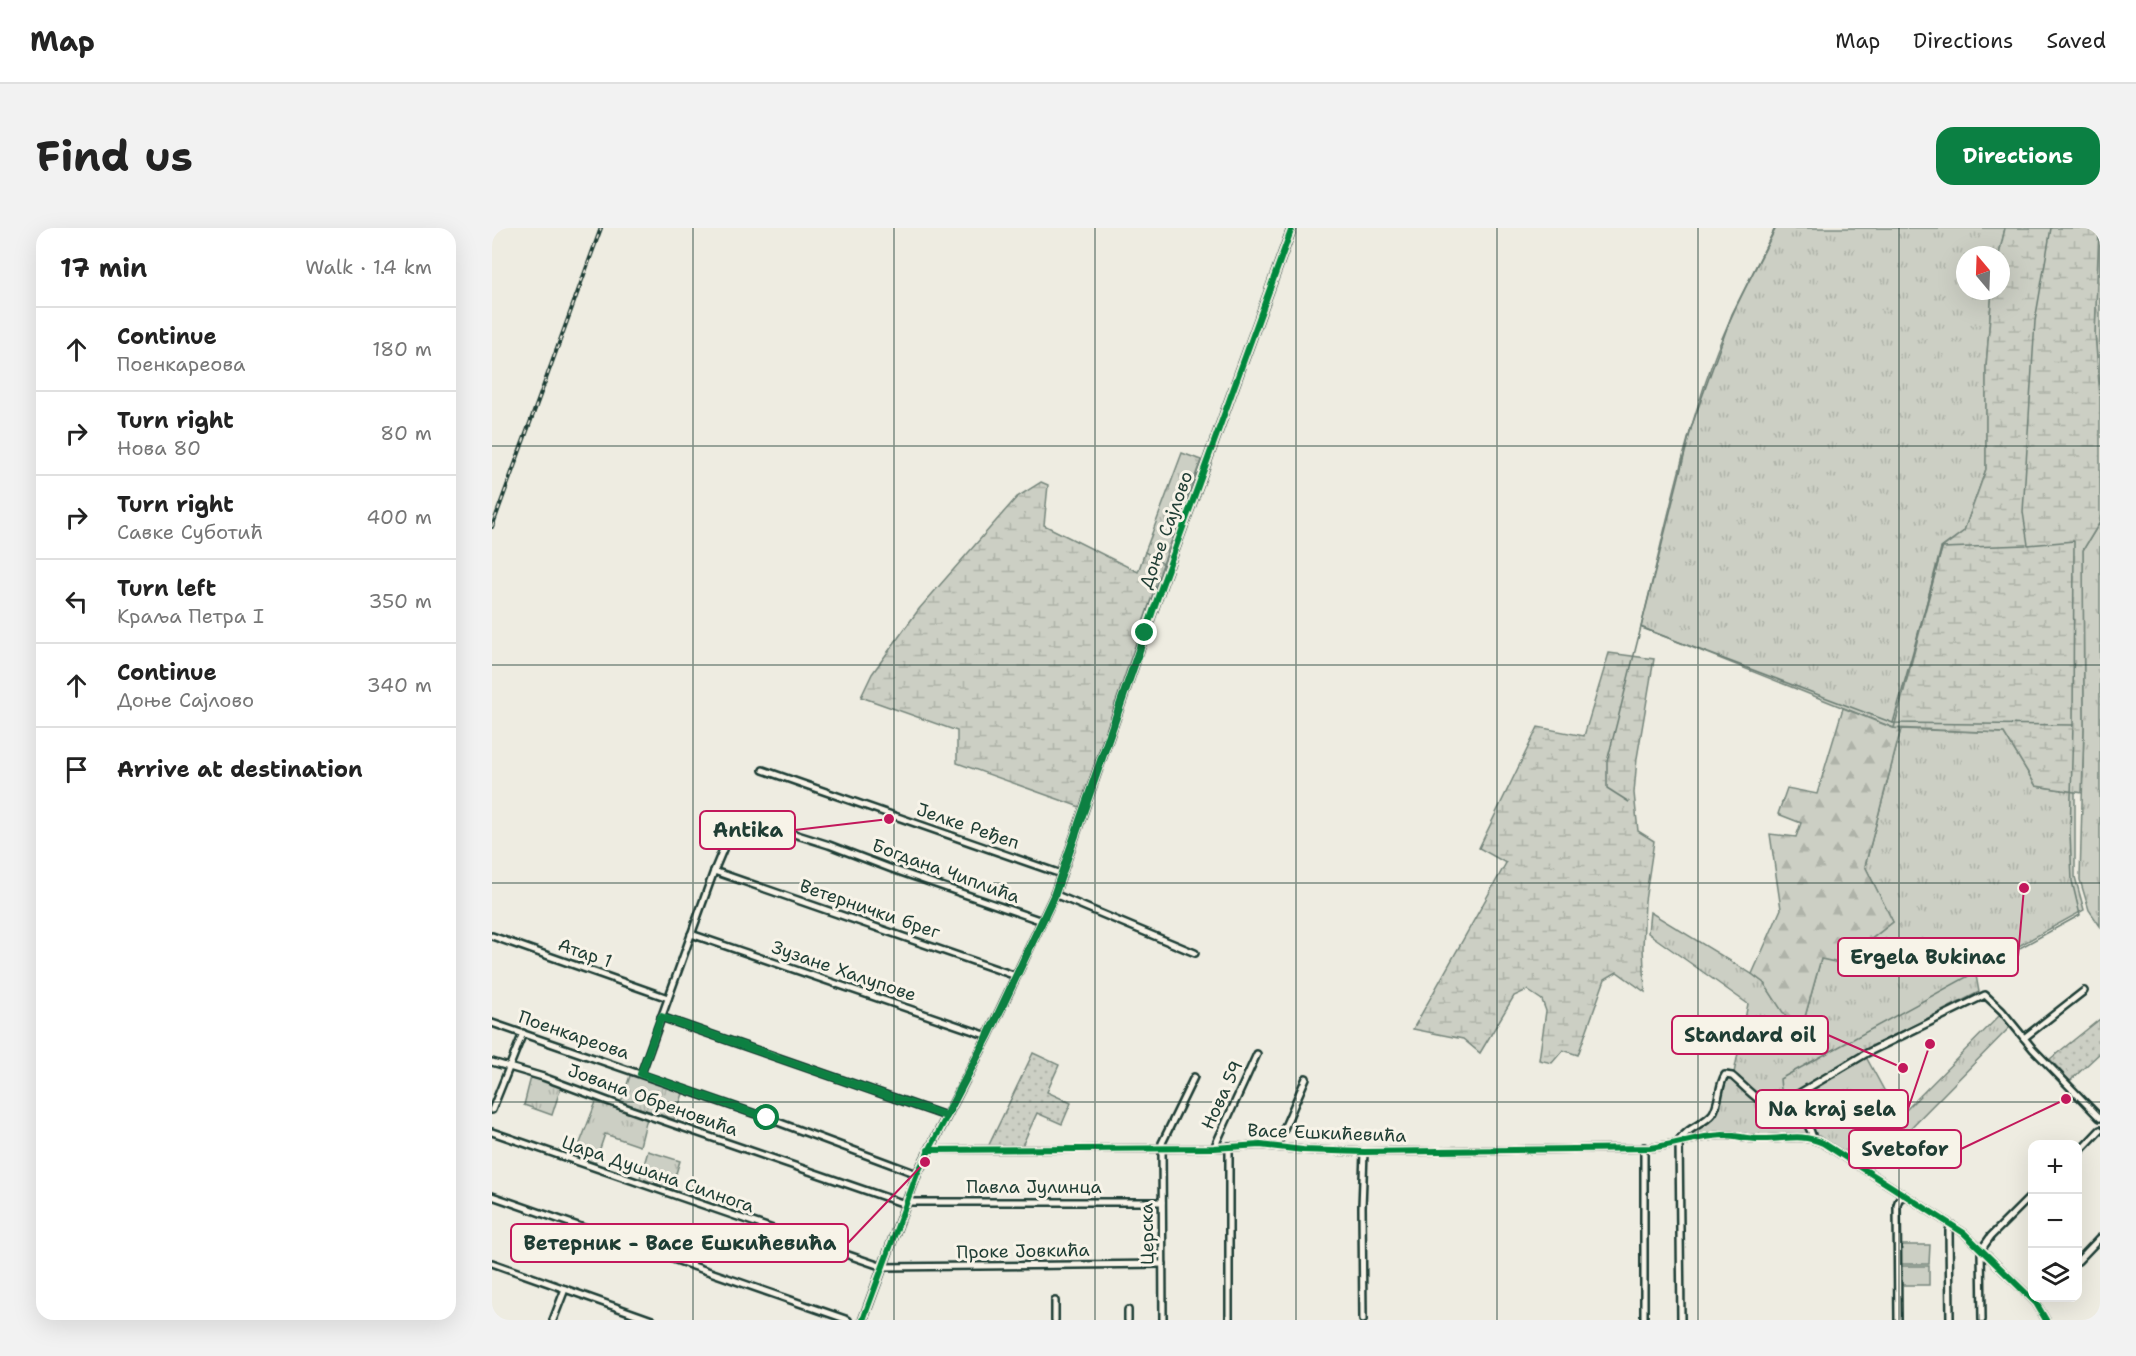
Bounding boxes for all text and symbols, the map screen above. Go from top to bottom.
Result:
text: Map [30,22,95,60]
text: Map [1835,27,1880,55]
text: Directions [1913,27,2013,55]
text: Saved [2046,27,2106,55]
button: Directions [1936,127,2100,185]
text: Find us [36,128,193,184]
north arrow [1956,246,2010,300]
text: 17 min [60,250,147,285]
text: Walk · 1.4 km [305,254,432,280]
text: Continue [117,322,217,351]
icon: ahead [60,333,93,366]
text: 180 m [372,336,432,362]
text: Поенкареова [117,351,246,377]
text: Turn right [117,406,234,435]
icon: right [60,417,93,450]
text: 80 m [380,420,432,446]
text: Нова 80 [117,435,201,461]
street label: Доње Сајлово [1134,468,1198,592]
text: Turn right [117,490,234,519]
icon: right [60,501,93,534]
text: 400 m [366,504,432,530]
text: Савке Суботић [117,519,263,545]
text: Turn left [117,574,216,603]
icon: left [60,585,93,618]
text: 350 m [368,588,432,614]
text: Краља Петра I [117,603,264,629]
route end [1131,619,1157,645]
text: Continue [117,658,217,687]
icon: ahead [60,669,93,702]
text: 340 m [367,672,432,698]
text: Доње Сајлово [117,687,254,713]
icon: arrive [60,753,93,786]
text: Arrive at destination [117,755,363,784]
street label: Јелке Ређеп [913,797,1023,855]
callout: Antika [700,811,795,849]
text: Antika [713,817,783,843]
street label: Богдана Чиплића [869,833,1023,909]
street label: Ветернички брег [797,874,943,944]
street label: Атар 1 [555,933,615,973]
street label: Зузане Халупове [768,935,920,1007]
callout: Ergela Bukinac [1838,938,2018,976]
text: Ergela Bukinac [1850,944,2006,970]
street label: Поенкареова [515,1005,633,1065]
callout: Standard oil [1672,1016,1828,1054]
text: Standard oil [1684,1022,1816,1048]
street label: Нова 59 [1196,1057,1248,1133]
street label: Јована Обреновића [564,1058,742,1142]
callout: Na kraj sela [1756,1090,1908,1128]
text: Na kraj sela [1768,1096,1896,1122]
route start [753,1104,779,1130]
street label: Васе Ешкићевића [1247,1118,1407,1148]
street label: Цара Душана Силнога [559,1130,757,1218]
callout: Svetofor [1849,1130,1961,1168]
text: Svetofor [1861,1136,1949,1162]
map controls [2028,1140,2082,1302]
button: + [2028,1140,2082,1194]
street label: Павла Јулинца [966,1175,1102,1199]
button: − [2028,1194,2082,1248]
street label: Церска [1134,1203,1160,1265]
callout: Ветерник - Васе Ешкићевића [511,1224,848,1262]
text: Ветерник - Васе Ешкићевића [524,1230,837,1256]
street label: Проке Јовкића [956,1238,1090,1264]
button: layers [2028,1248,2082,1302]

